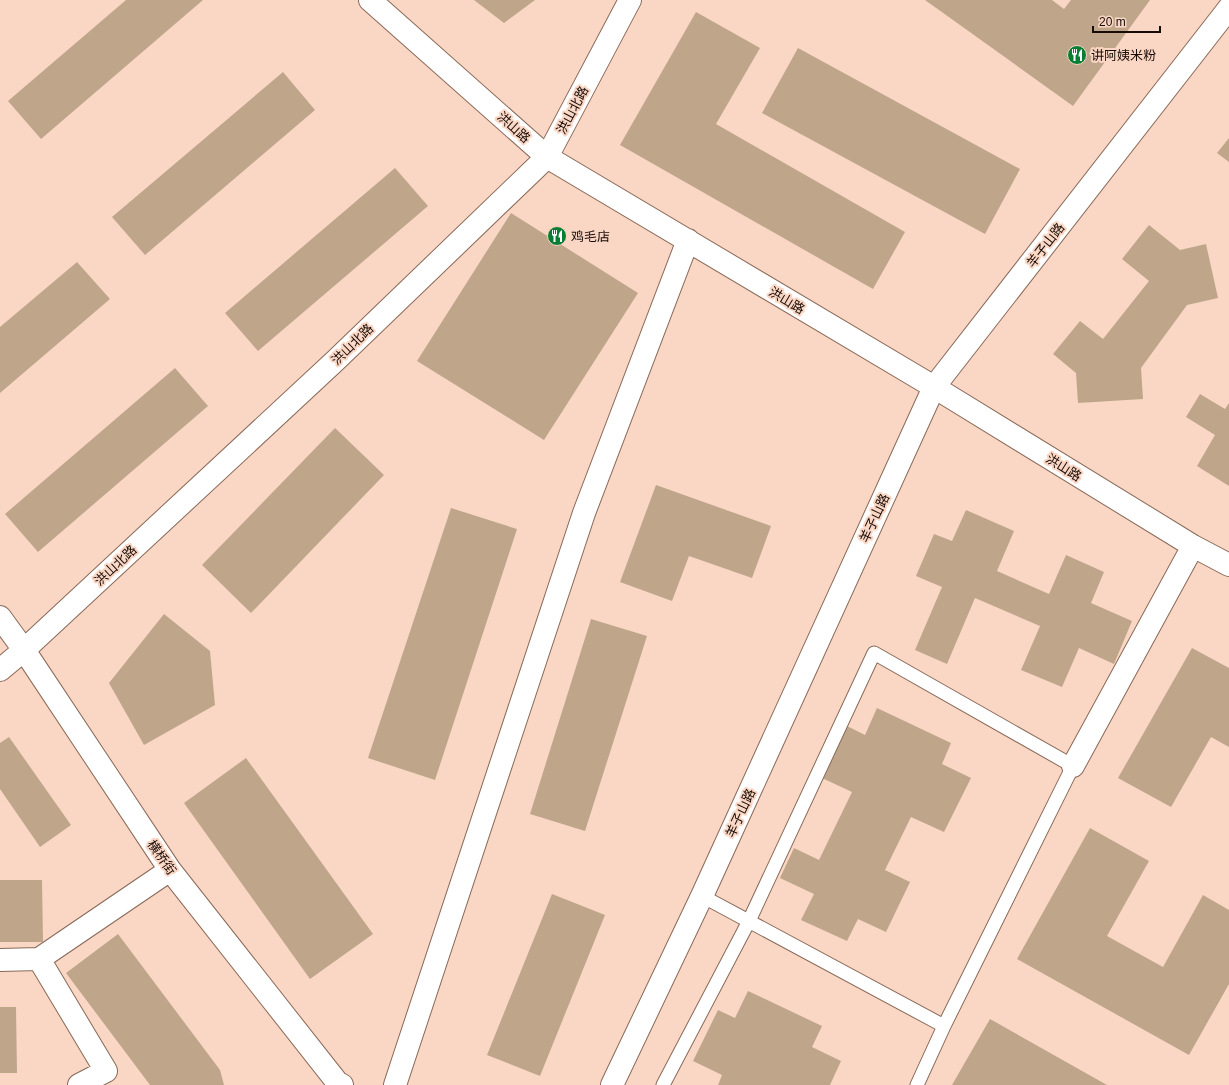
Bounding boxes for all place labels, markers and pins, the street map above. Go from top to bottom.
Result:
restaurant icon: 讲阿姨米粉 [1066,44,1088,66]
place label: 讲阿姨米粉 [1091,48,1156,63]
restaurant icon: 鸡毛店 [546,225,568,247]
place label: 鸡毛店 [571,229,610,244]

